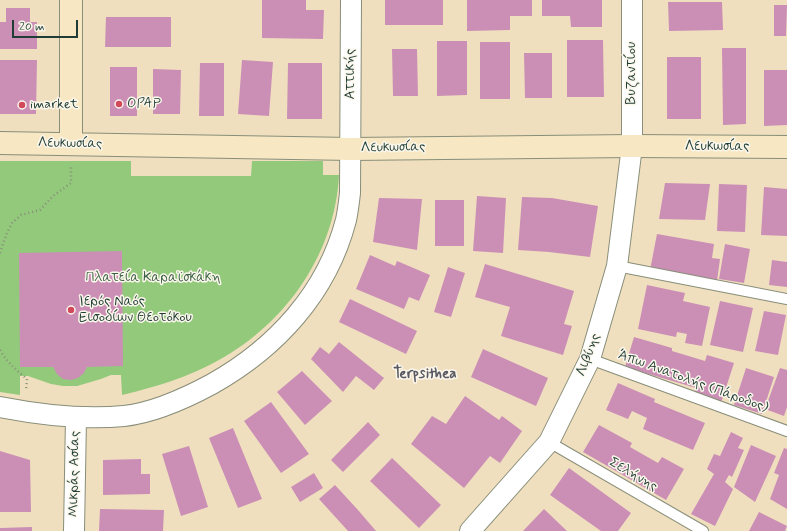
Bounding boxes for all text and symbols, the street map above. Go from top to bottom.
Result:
scale bar [14,12,80,38]
text: 20 m [19,19,45,35]
street label: Βυζαντίου [624,42,640,104]
street label: Αττικής [343,49,359,99]
place label: OPAP [127,96,161,112]
place label: imarket [30,97,78,113]
marker: OPAP [114,99,124,109]
marker: imarket [17,100,27,110]
street label: Λευκωσίας [38,135,102,153]
street label: Λευκωσίας [361,139,425,157]
street label: Λευκωσίας [685,139,749,155]
park label: Πλατεία Καραϊσκάκη [85,270,221,286]
place label: Ιερός Ναός Εισοδίων Θεοτόκου [79,294,192,326]
marker: Ιερός Ναός Εισοδίων Θεοτόκου [66,305,76,315]
street label: Λιβύης [573,331,605,379]
street label: Άπω Ανατολής (Πάροδος) [616,347,770,417]
district label: Terpsithea [393,366,457,384]
street label: Μικράς Ασίας [66,431,84,517]
street label: Σελήνης [606,454,660,496]

